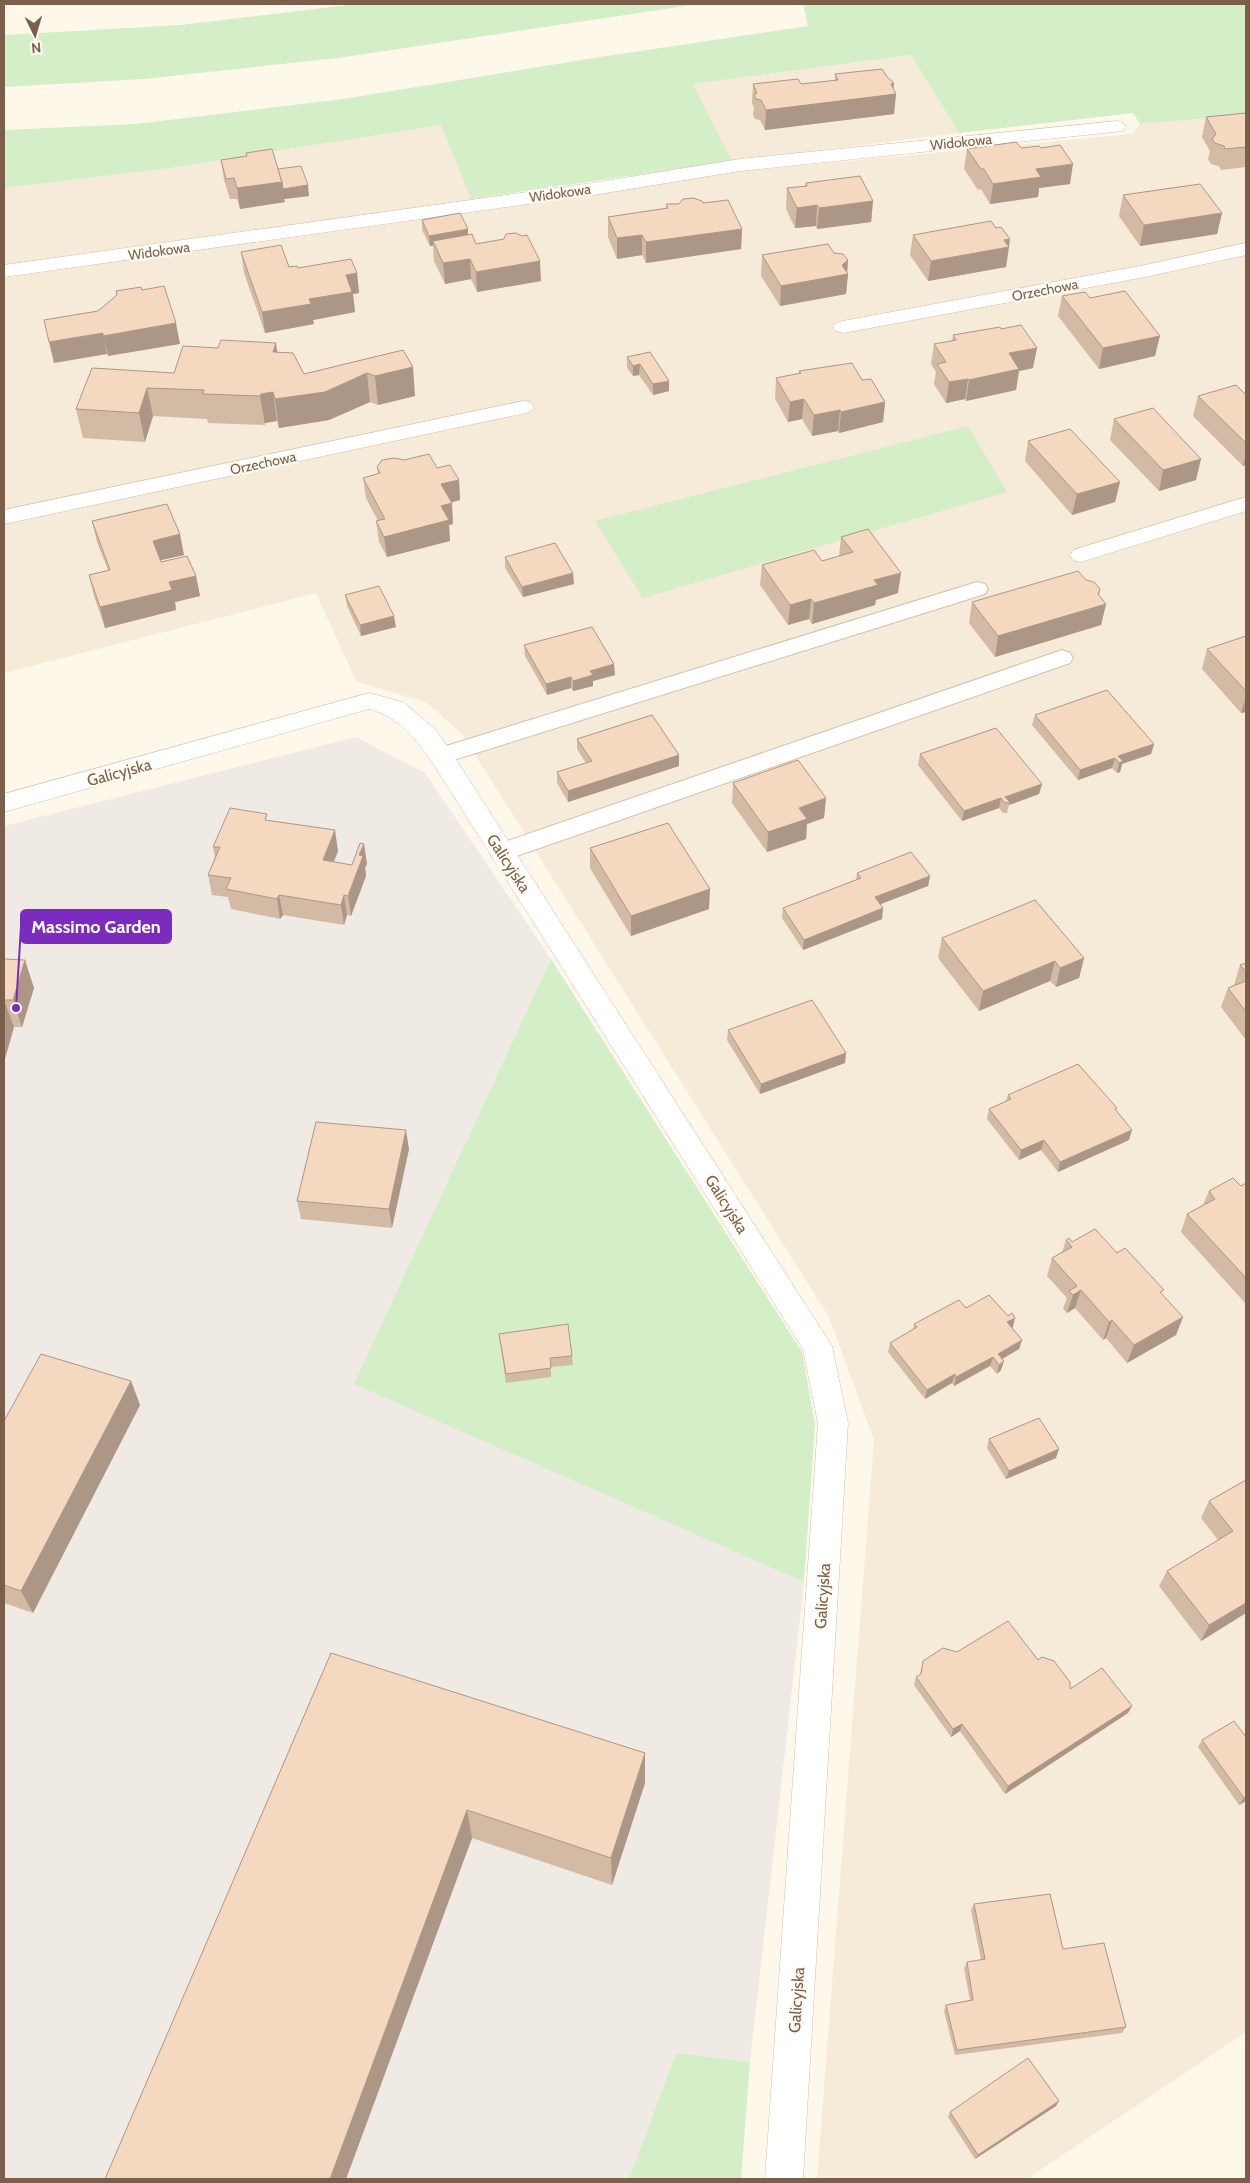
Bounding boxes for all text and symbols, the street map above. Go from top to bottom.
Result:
north arrow [10,10,60,60]
text: N [30,39,42,57]
street label: Widokowa [929,130,993,154]
street label: Widokowa [528,180,592,206]
street label: Widokowa [127,238,191,264]
street label: Orzechowa [1010,275,1080,305]
street label: Orzechowa [228,447,298,479]
street label: Galicyjska [85,755,154,790]
street label: Galicyjska [483,831,535,896]
callout: Massimo Garden [21,910,171,943]
text: Massimo Garden [31,916,161,938]
street label: Galicyjska [701,1171,752,1237]
street label: Galicyjska [811,1562,834,1629]
street label: Galicyjska [785,1966,808,2033]

